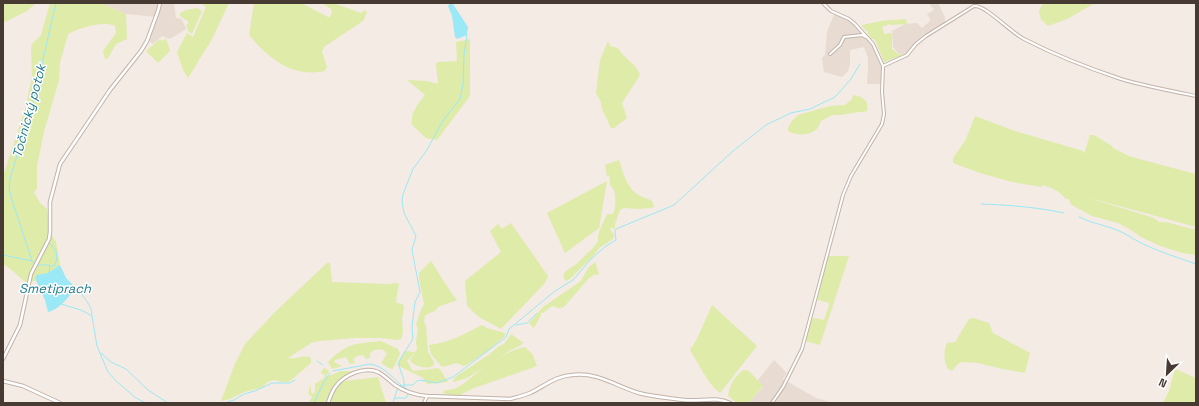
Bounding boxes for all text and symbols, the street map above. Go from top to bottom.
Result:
water label: Točnický potok [8,60,50,160]
water label: Smetiprach [19,280,92,297]
north arrow [1147,354,1187,394]
text: N [1156,375,1169,391]

